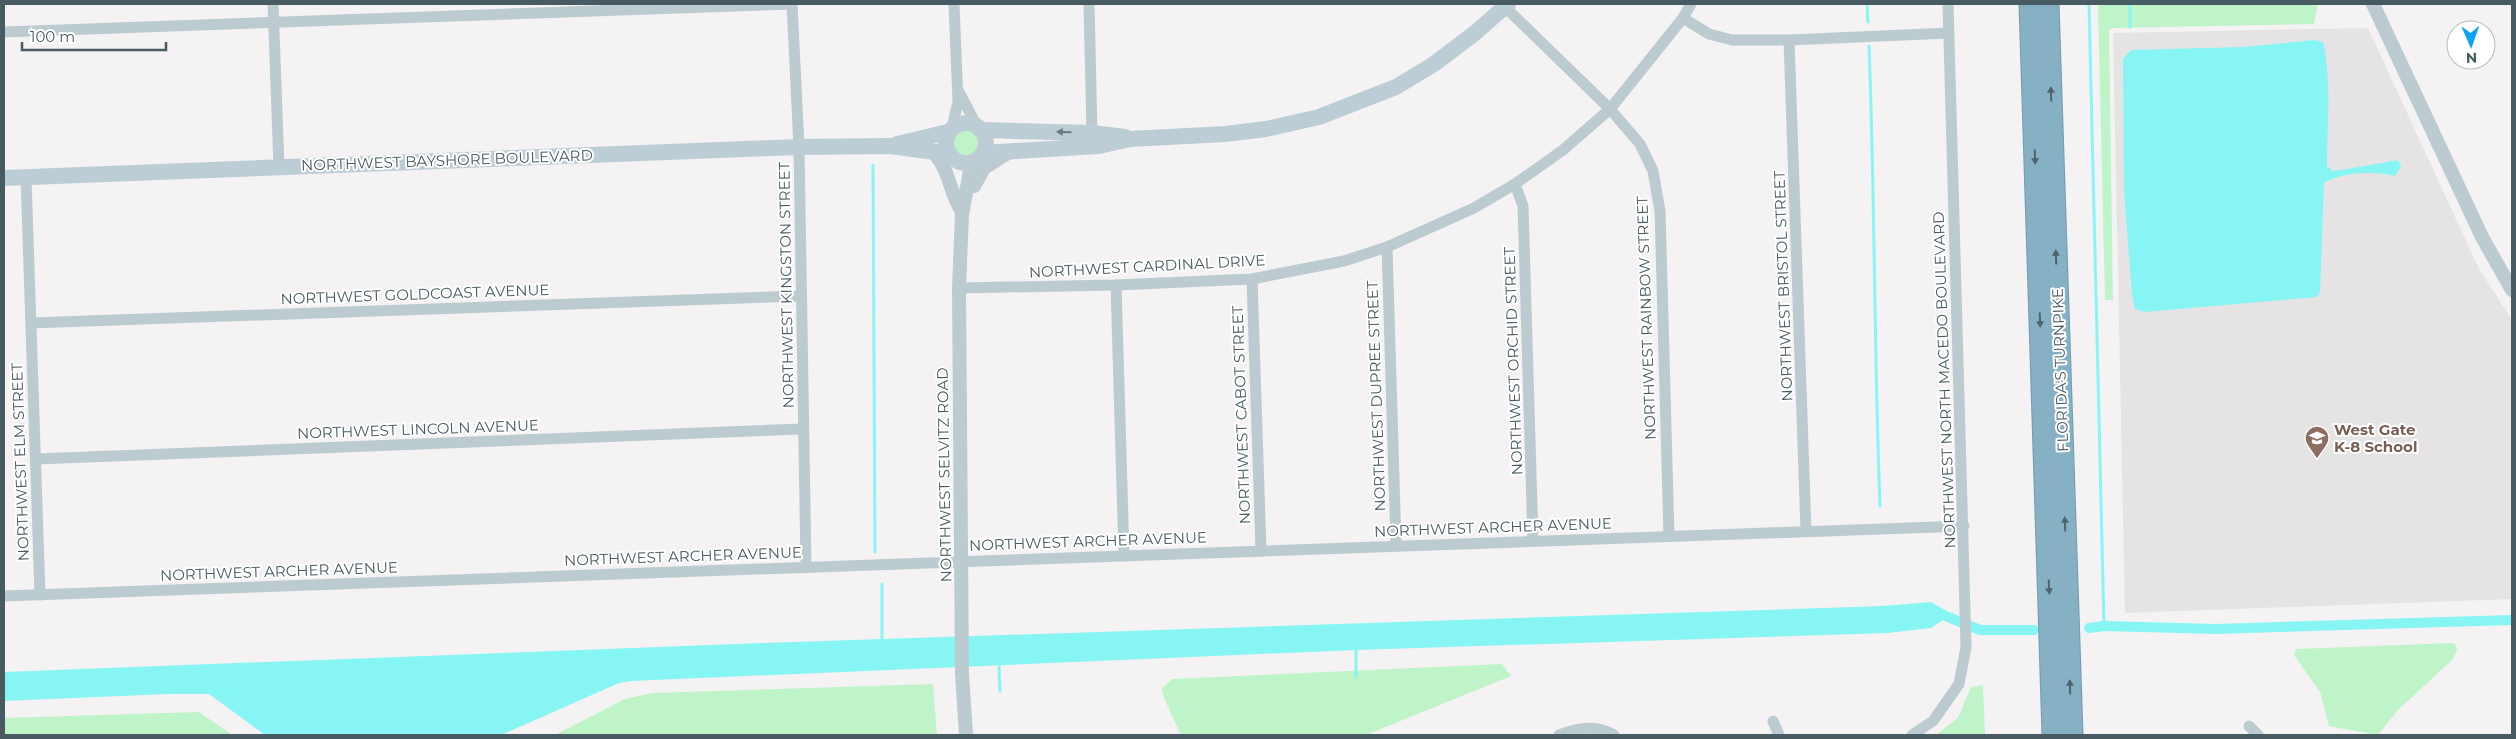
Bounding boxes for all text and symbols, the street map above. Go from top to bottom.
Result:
scale bar [22,20,166,52]
north arrow [2446,20,2496,70]
text: 100 m [30,27,75,46]
text: N [2465,49,2477,67]
one-way arrow [2046,86,2054,102]
one-way arrow [1056,128,1072,136]
street label: NORTHWEST BAYSHORE BOULEVARD [301,145,593,175]
one-way arrow [2031,150,2039,166]
street label: NORTHWEST KINGSTON STREET [774,161,798,408]
street label: NORTHWEST BRISTOL STREET [1769,170,1797,402]
street label: NORTHWEST RAINBOW STREET [1632,195,1660,440]
street label: NORTHWEST NORTH MACEDO BOULEVARD [1929,211,1959,549]
street label: NORTHWEST ORCHID STREET [1500,246,1526,475]
one-way arrow [2052,249,2060,265]
street label: NORTHWEST CARDINAL DRIVE [1028,250,1266,282]
street label: NORTHWEST GOLDCOAST AVENUE [280,280,550,308]
street label: NORTHWEST DUPREE STREET [1362,280,1390,512]
street label: FLORIDA'S TURNPIKE [2048,288,2072,452]
street label: NORTHWEST CABOT STREET [1228,305,1254,525]
one-way arrow [2036,312,2044,328]
street label: NORTHWEST ELM STREET [7,362,33,562]
street label: NORTHWEST SELVITZ ROAD [933,367,955,583]
street label: NORTHWEST LINCOLN AVENUE [297,415,539,443]
place label: West Gate K-8 School [2334,420,2417,456]
school or university icon: West Gate K-8 School [2304,425,2330,459]
street label: NORTHWEST ARCHER AVENUE [1374,513,1612,541]
one-way arrow [2061,516,2069,532]
street label: NORTHWEST ARCHER AVENUE [969,527,1207,555]
street label: NORTHWEST ARCHER AVENUE [564,542,802,570]
street label: NORTHWEST ARCHER AVENUE [160,557,398,585]
one-way arrow [2045,579,2053,595]
one-way arrow [2066,678,2074,694]

